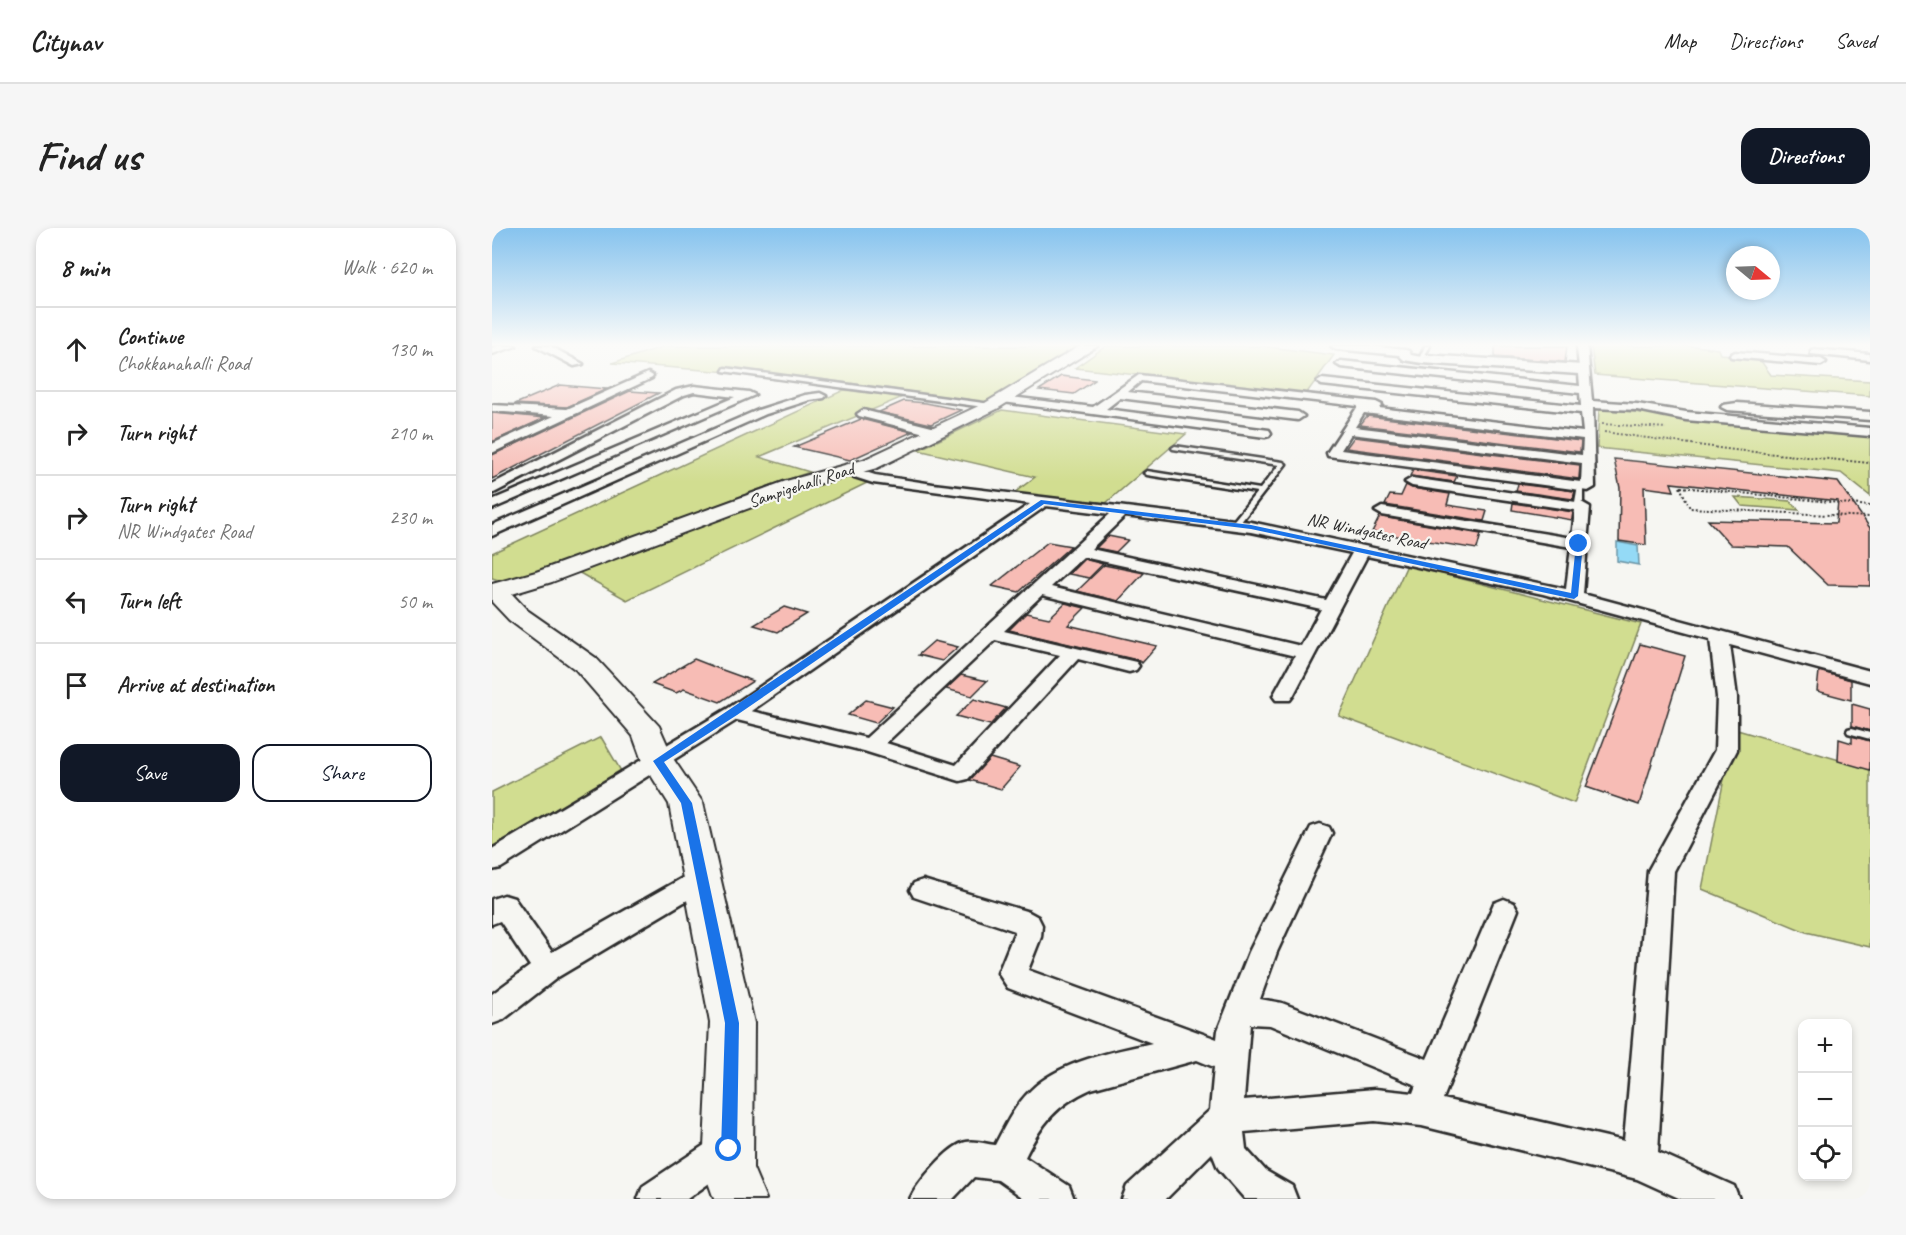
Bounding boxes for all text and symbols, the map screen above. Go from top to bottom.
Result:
text: Citynav [30,24,101,59]
text: Map [1664,28,1696,54]
text: Directions [1729,28,1802,54]
text: Saved [1835,28,1876,54]
button: Directions [1741,128,1870,184]
text: Find us [36,130,141,183]
north arrow [1726,246,1780,300]
text: 8 min [60,251,110,284]
text: Walk · 620 m [342,255,432,280]
text: Continue [117,323,183,351]
icon: ahead [60,333,93,366]
text: 130 m [389,337,432,362]
text: Chokkanahalli Road [117,351,250,376]
icon: right [60,417,93,450]
text: Turn right [117,419,194,447]
text: 210 m [389,421,432,446]
street label: Sampigehalli Road [745,457,859,512]
text: Turn right [117,491,194,519]
icon: right [60,501,93,534]
text: 230 m [389,505,432,530]
street label: NR Windgates Road [1305,508,1432,555]
text: NR Windgates Road [117,519,252,544]
route end [1565,530,1591,556]
icon: left [60,585,93,618]
text: Turn left [117,587,181,615]
text: 50 m [398,589,432,614]
icon: arrive [60,669,93,702]
text: Arrive at destination [117,671,274,699]
button: Save [60,744,240,802]
button: Share [252,744,432,802]
map controls [1798,1019,1852,1181]
button: + [1798,1019,1852,1073]
button: − [1798,1073,1852,1127]
button: locate [1798,1127,1852,1181]
route start [715,1135,741,1161]

